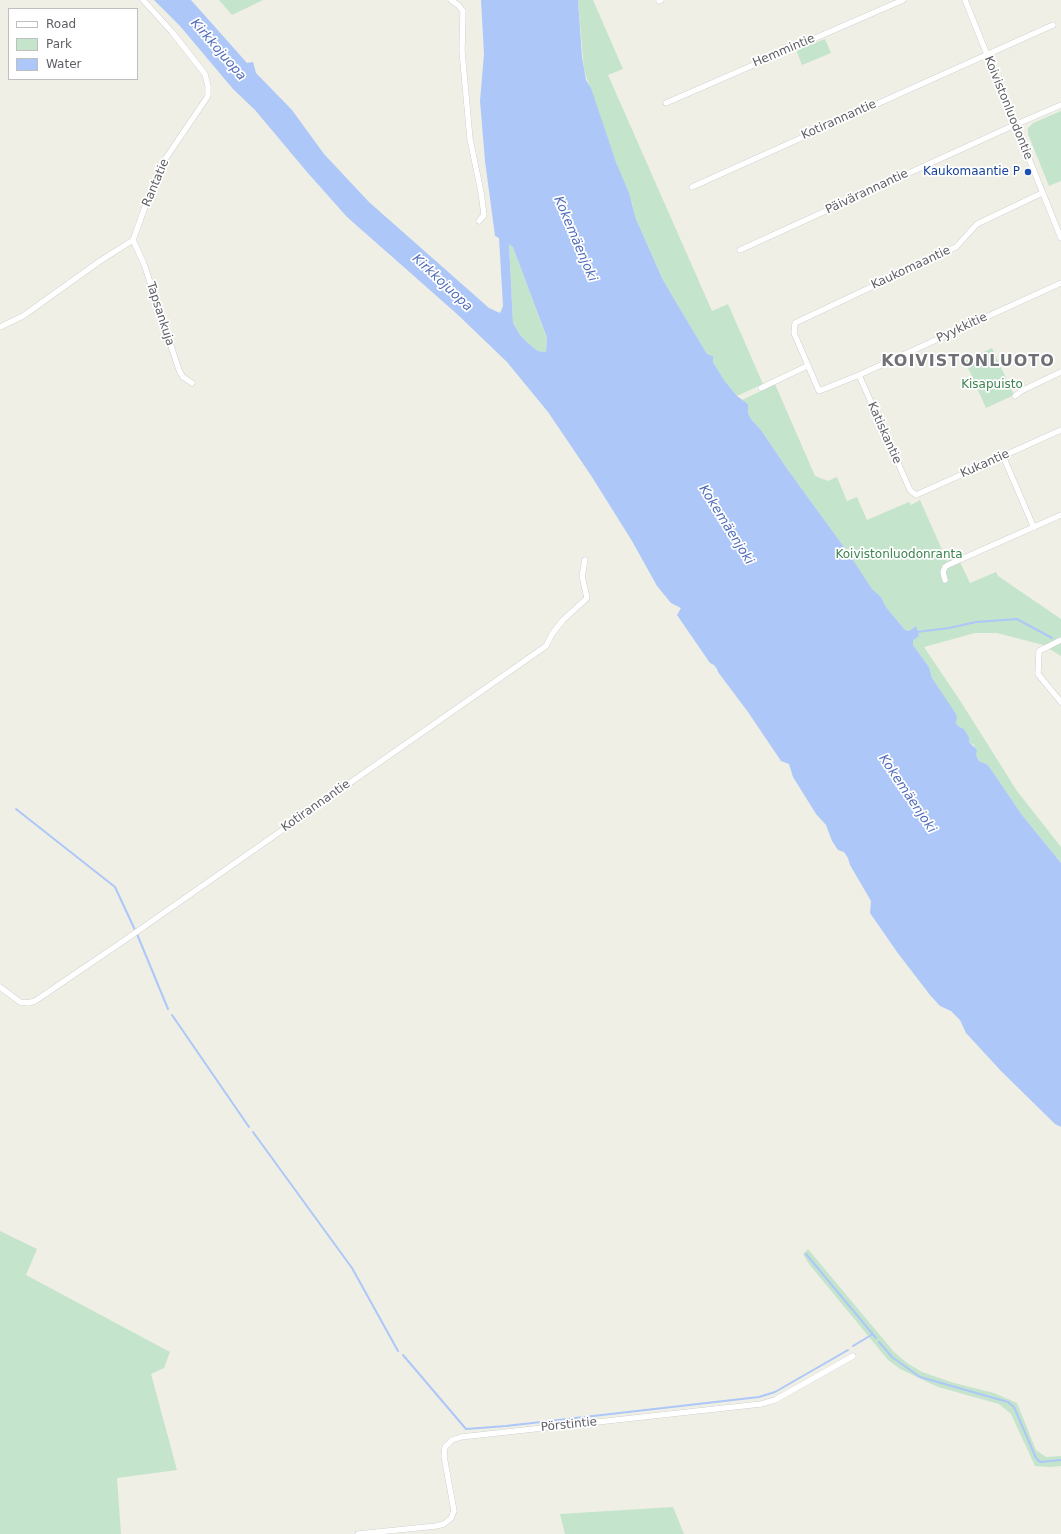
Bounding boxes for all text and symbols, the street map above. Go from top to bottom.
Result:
legend [8,8,138,80]
water label: Kirkkojuopa [187,16,249,84]
text: Road [46,17,76,31]
street label: Hemmintie [751,31,817,71]
text: Park [46,37,72,51]
street label: Koivistonluodontie [981,54,1035,162]
text: Water [46,57,81,71]
street label: Kotirannantie [799,97,879,143]
street label: Rantatie [140,157,172,209]
place label: Kaukomaantie P [923,165,1020,179]
street label: Päivärannantie [823,167,911,217]
marker: Kaukomaantie P [1023,167,1033,177]
water label: Kokemäenjoki [550,194,600,284]
street label: Kaukomaantie [869,243,953,293]
water label: Kirkkojuopa [409,251,475,315]
street label: Tapsankuja [143,280,177,348]
street label: Pyykkitie [934,310,990,346]
district label: KOIVISTONLUOTO [881,352,1055,372]
park label: Kisapuisto [961,378,1023,392]
street label: Katiskantie [864,400,904,466]
street label: Kukantie [958,447,1012,481]
water label: Kokemäenjoki [695,482,757,568]
park label: Koivistonluodonranta [835,548,963,562]
water label: Kokemäenjoki [875,752,939,836]
street label: Kotirannantie [279,777,353,835]
street label: Pörstintie [540,1415,598,1435]

